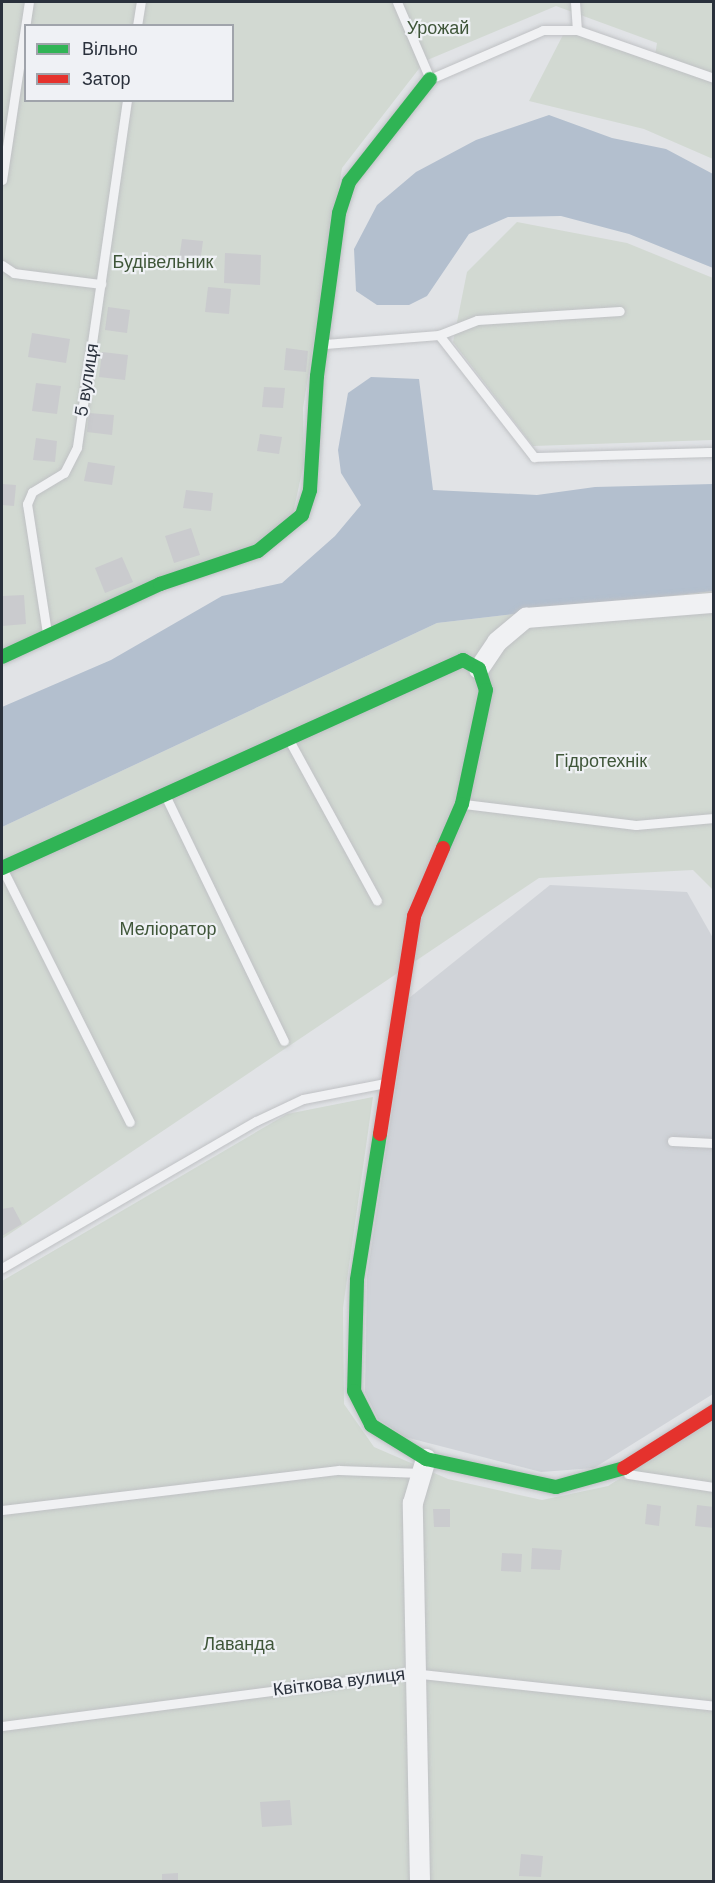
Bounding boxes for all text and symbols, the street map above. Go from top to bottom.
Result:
park label: Урожай [407,17,469,39]
legend [24,24,234,102]
text: Вільно [82,37,138,61]
text: Затор [82,67,131,91]
park label: Будівельник [113,251,213,273]
street label: 5 вулиця [71,342,103,418]
park label: Гідротехнік [555,750,647,772]
park label: Меліоратор [120,918,216,940]
park label: Лаванда [203,1633,275,1655]
street label: Квіткова вулиця [272,1663,406,1701]

